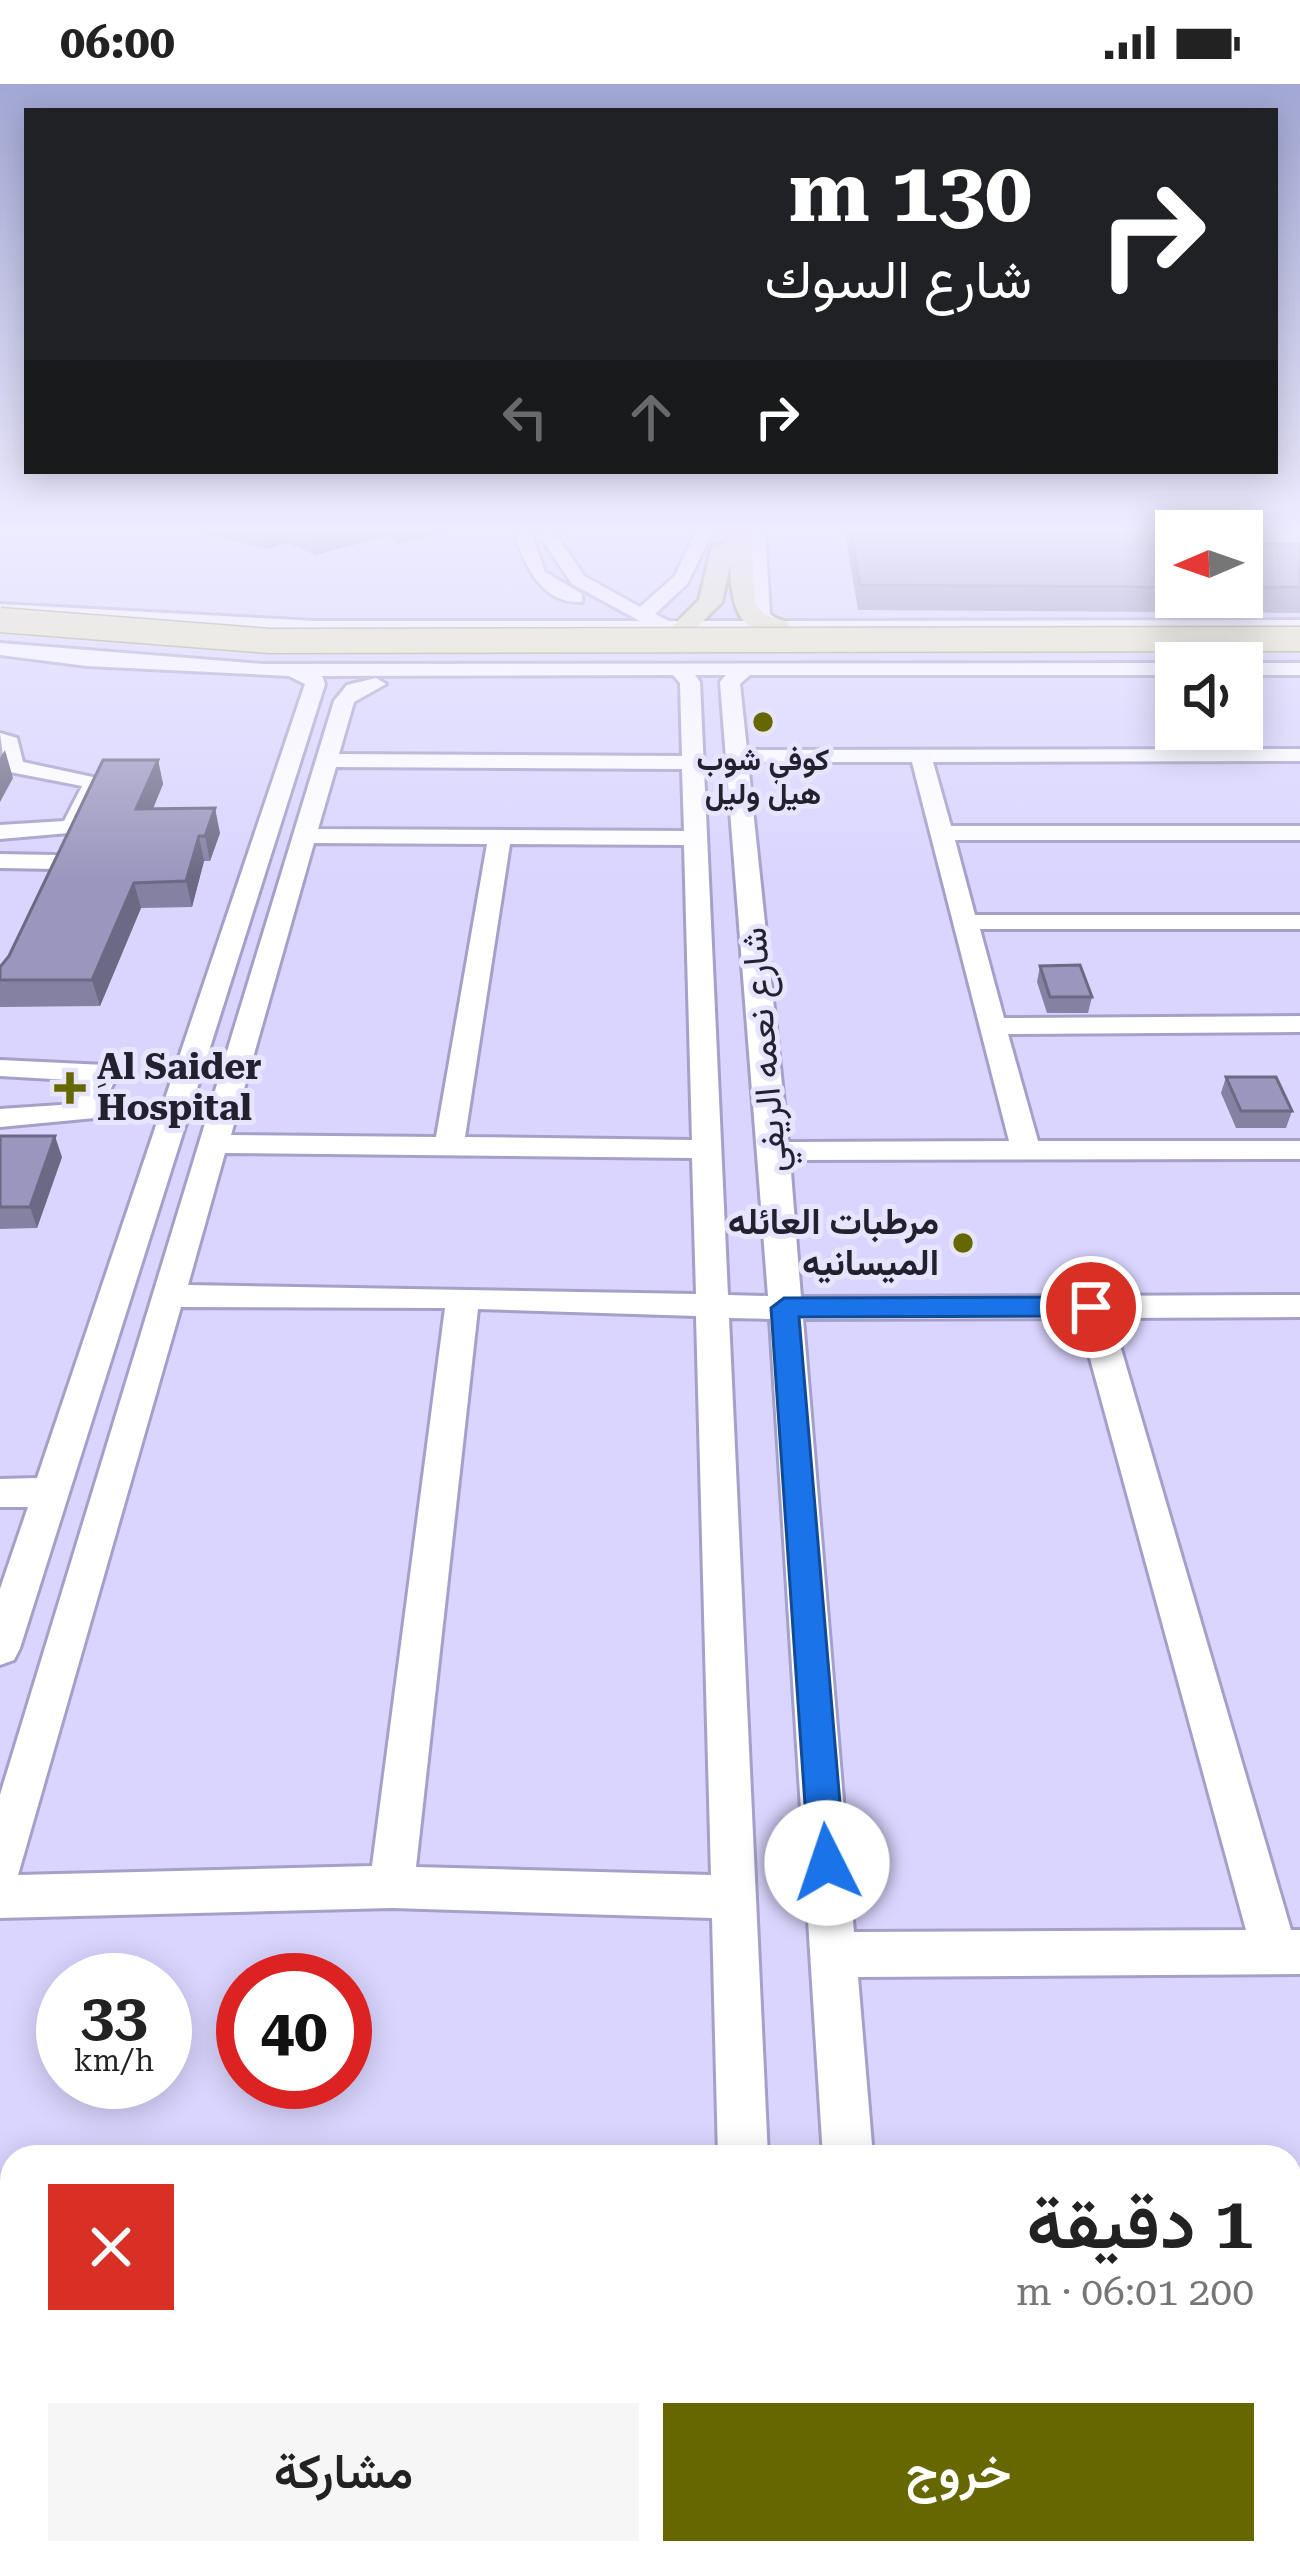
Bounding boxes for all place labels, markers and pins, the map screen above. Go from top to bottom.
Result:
marker: كوفي شوب هيل وليل [750,709,776,735]
place label: كوفي شوب هيل وليل [697,742,829,812]
place label: ِAl Saider Hospital [97,1046,262,1129]
marker: ِAl Saider Hospital [54,1072,86,1104]
place label: مرطبات العائله الميسانيه [728,1201,939,1284]
marker: مرطبات العائله الميسانيه [950,1230,976,1256]
pin [1040,1256,1142,1358]

